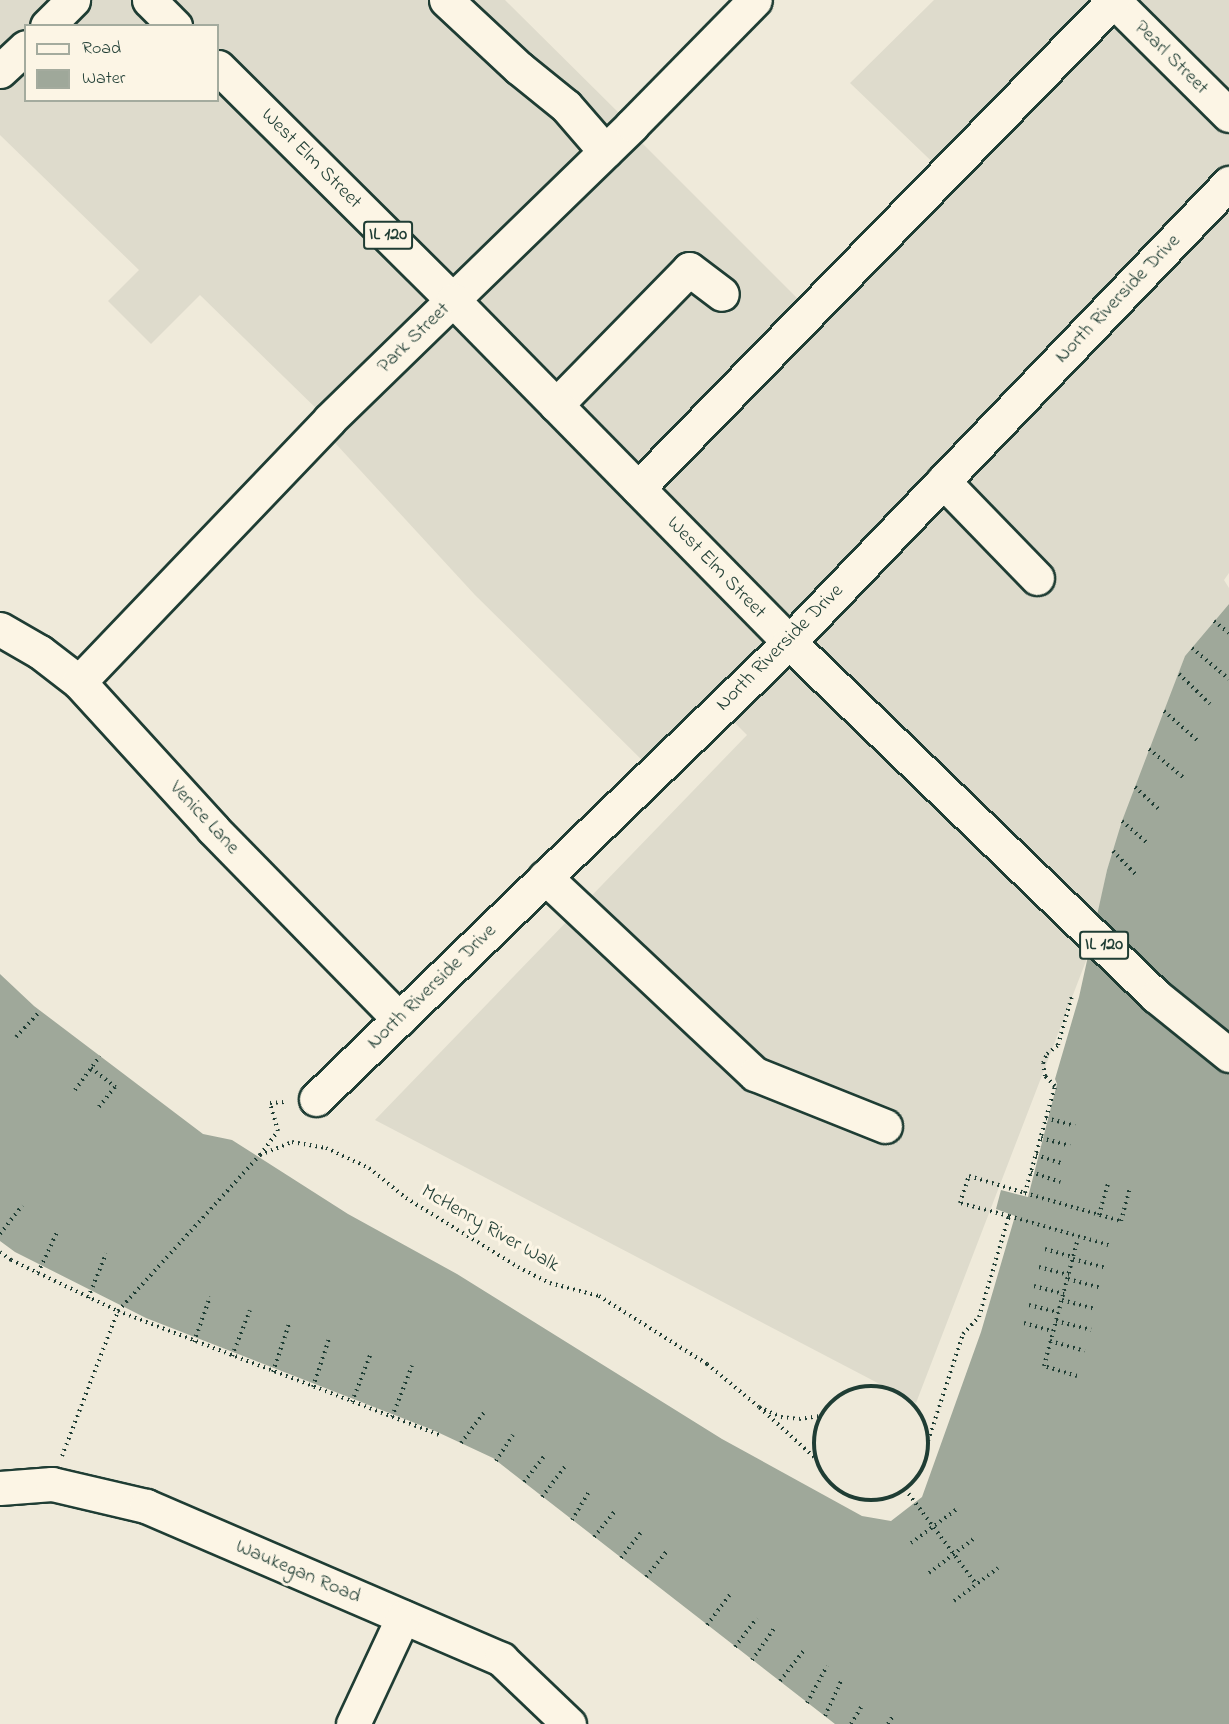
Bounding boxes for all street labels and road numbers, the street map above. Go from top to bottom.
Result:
street label: Pearl Street [1129,16,1213,100]
street label: West Elm Street [256,104,366,214]
road number: IL 120 [362,220,414,250]
street label: North Riverside Drive [1050,229,1186,369]
street label: Park Street [373,298,455,378]
street label: West Elm Street [661,512,771,624]
street label: North Riverside Drive [711,579,849,717]
street label: Venice Lane [164,776,244,860]
street label: North Riverside Drive [362,919,502,1055]
road number: IL 120 [1078,930,1130,960]
street label: McHenry River Walk [417,1180,563,1278]
street label: Waukegan Road [232,1535,364,1609]

